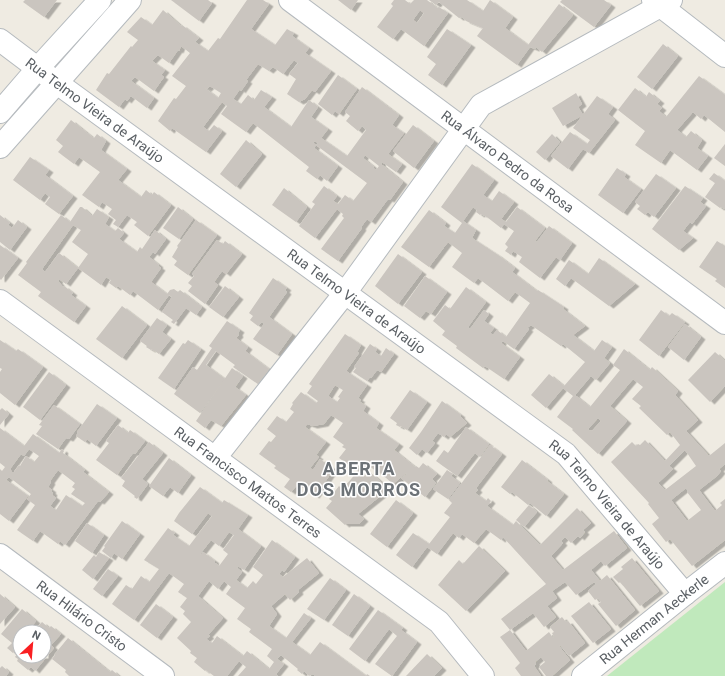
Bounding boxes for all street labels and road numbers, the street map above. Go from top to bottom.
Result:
street label: Rua Telmo Vieira de Araújo [23,54,167,166]
street label: Rua Álvaro Pedro da Rosa [438,107,577,216]
street label: Rua Telmo Vieira de Araújo [284,246,429,357]
street label: Rua Francisco Mattos Terres [171,423,324,541]
street label: Rua Telmo Vieira de Araújo [546,436,668,572]
street label: Rua Herman Aeckerle [596,571,712,667]
street label: Rua Hilário Cristo [34,577,130,655]

